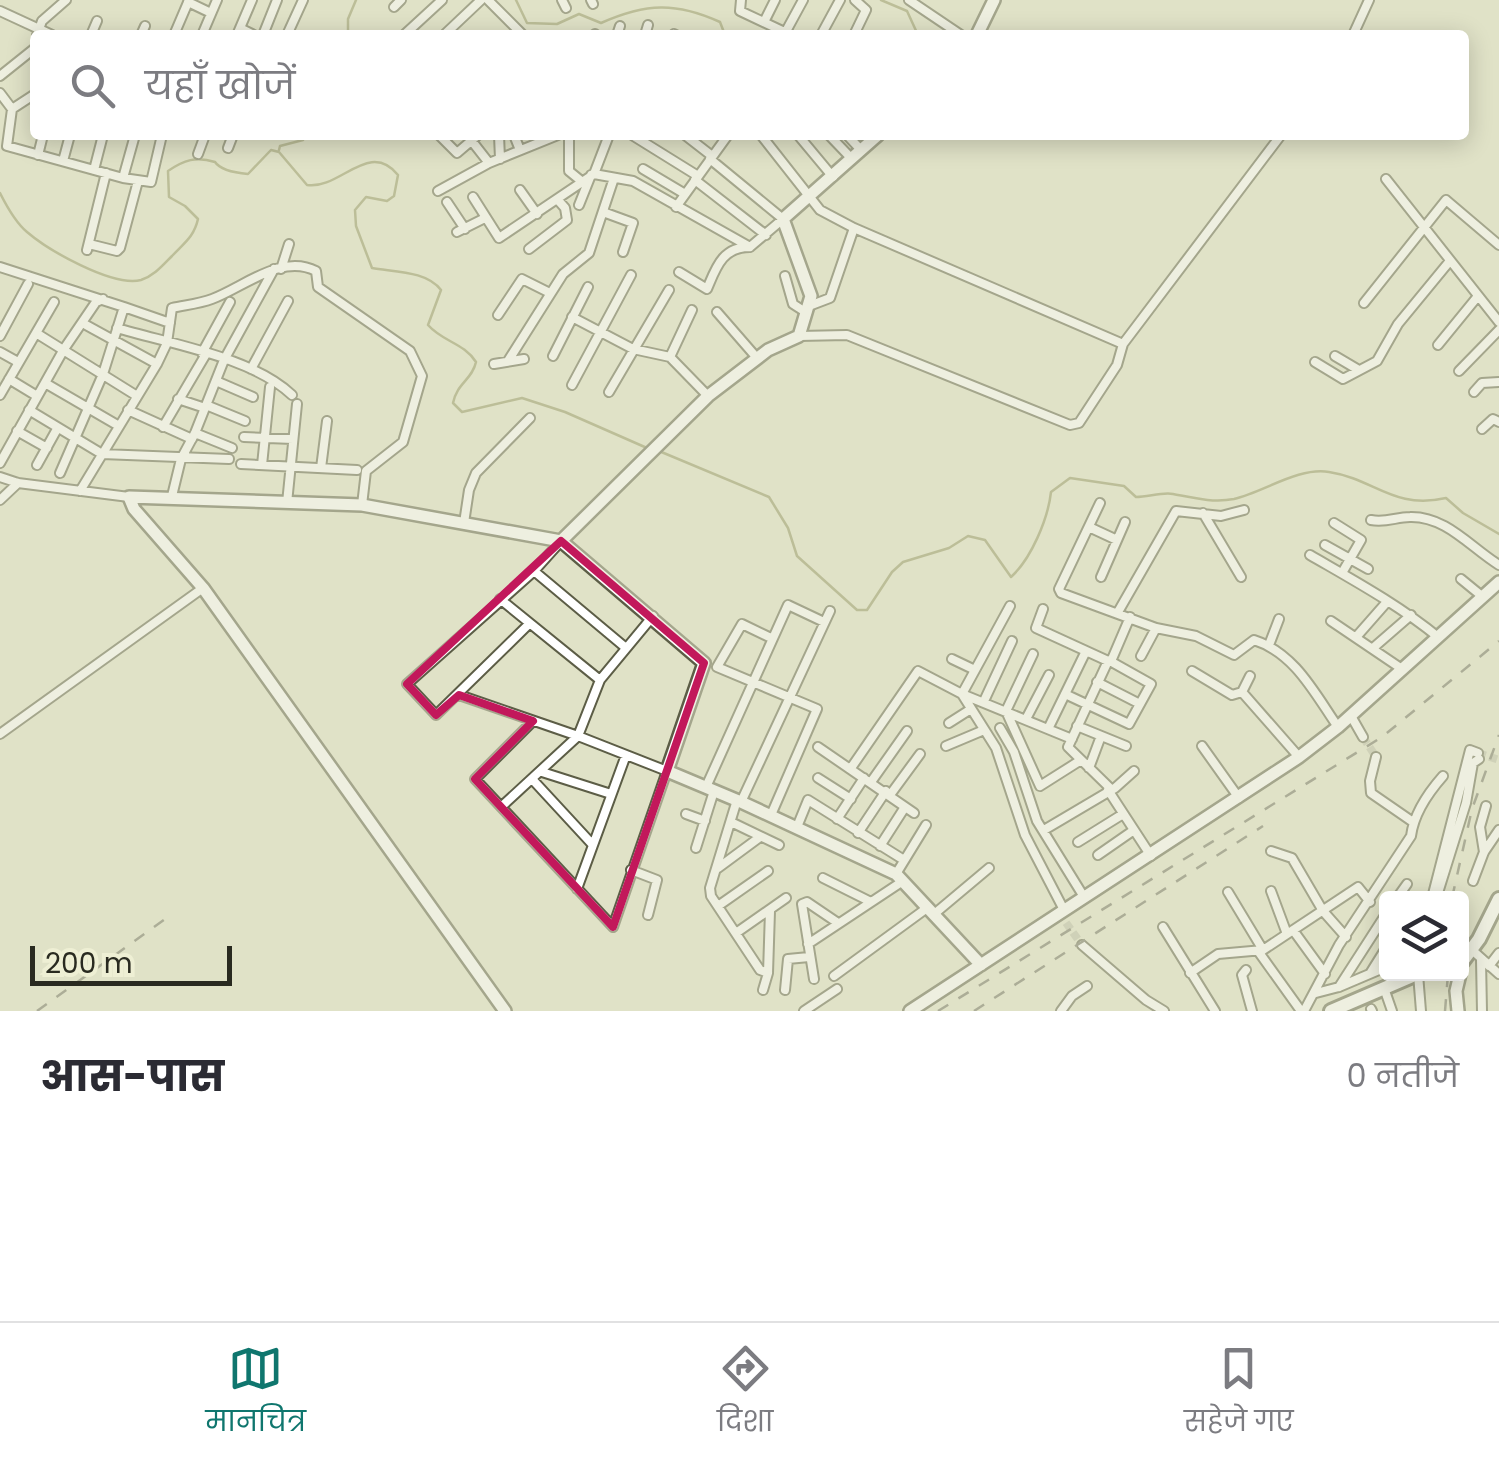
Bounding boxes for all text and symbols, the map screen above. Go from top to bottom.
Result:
search box [30,30,1469,140]
icon: search [65,58,120,113]
text: यहाँ खोजें [145,59,295,112]
map controls [1379,891,1469,981]
button: layers [1379,891,1469,981]
scale bar [30,941,232,986]
text: 200 m [45,944,133,983]
text: आस-पास [40,1047,224,1106]
text: 0 नतीजे [1347,1053,1459,1098]
tab: मानचित्र [205,1341,306,1443]
tab: दिशा [717,1341,773,1443]
tab: सहेजे गए [1184,1341,1294,1443]

